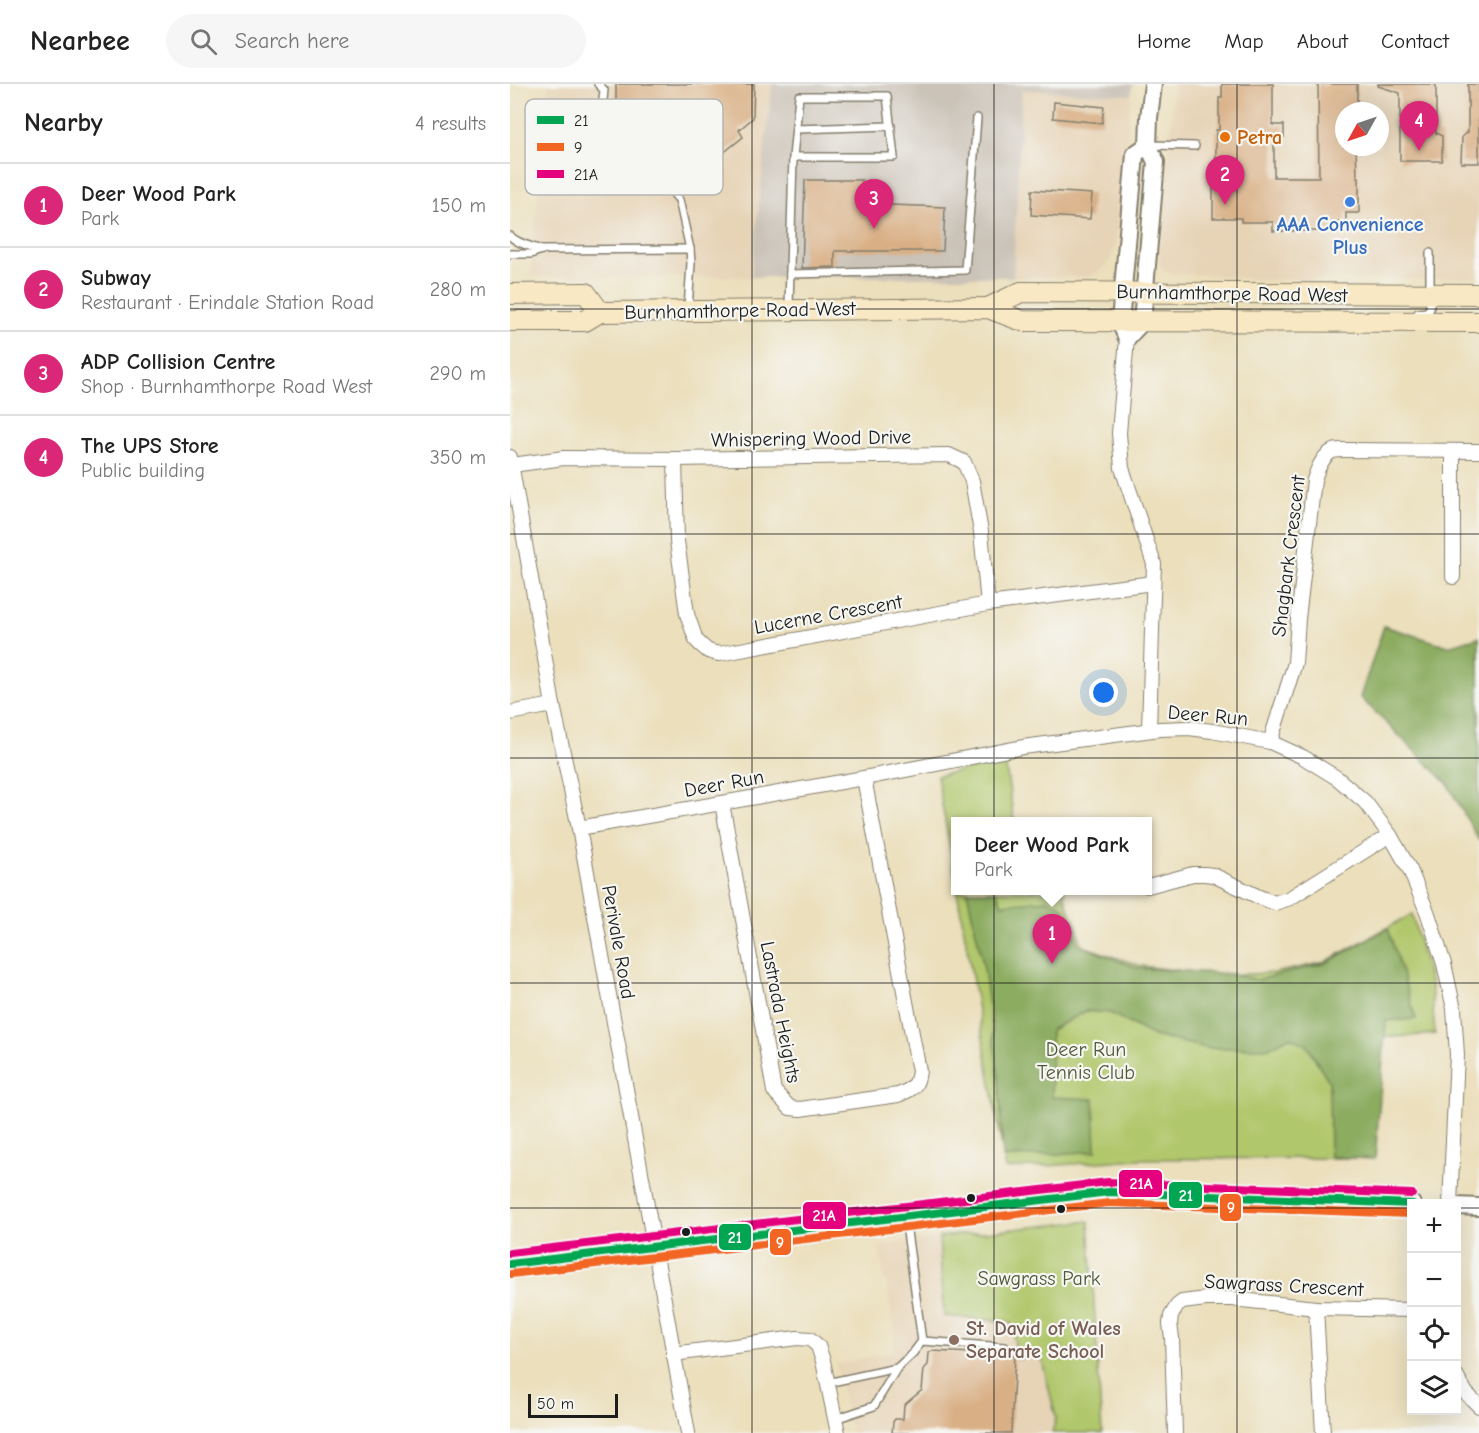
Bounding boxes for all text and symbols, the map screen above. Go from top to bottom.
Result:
search box [166,14,586,68]
text: Nearbee [30,25,130,57]
icon: search [187,25,220,58]
text: Search here [235,28,349,54]
text: Home [1137,29,1191,53]
text: Map [1224,29,1264,53]
text: About [1297,29,1348,53]
text: Contact [1381,29,1449,53]
legend [525,99,723,195]
pin: 4 [1400,101,1438,151]
north arrow [1335,102,1389,156]
text: Nearby [24,108,103,138]
text: 4 results [415,112,486,135]
text: 21 [574,112,589,130]
place label: Petra [1237,126,1282,149]
marker: Petra [1218,130,1232,144]
text: 9 [574,139,583,157]
pin: 2 [1206,156,1244,205]
text: 21A [574,166,598,184]
pin: 3 [854,180,894,229]
text: Deer Wood Park [81,181,236,207]
text: 1 [40,194,47,217]
text: 150 m [432,194,486,217]
marker: AAA Convenience Plus [1343,195,1357,209]
text: Park [81,207,119,230]
place label: AAA Convenience Plus [1276,213,1424,259]
text: Subway [81,265,151,291]
text: 2 [39,278,48,301]
text: 280 m [430,278,486,301]
street label: Burnhamthorpe Road West [1116,280,1349,307]
text: Restaurant · Erindale Station Road [81,291,374,314]
street label: Burnhamthorpe Road West [624,297,857,324]
text: ADP Collision Centre [81,349,275,375]
text: 3 [39,362,48,385]
text: 290 m [430,362,486,385]
text: Shop · Burnhamthorpe Road West [81,375,372,398]
street label: Whispering Wood Drive [711,425,911,452]
text: The UPS Store [81,433,219,459]
text: 4 [39,446,48,469]
text: 350 m [430,446,486,469]
text: Public building [81,459,205,482]
street label: Shagbark Crescent [1267,473,1310,638]
street label: Lucerne Crescent [752,590,905,639]
your location [1089,678,1118,707]
street label: Deer Run [1167,701,1249,730]
street label: Deer Run [682,765,766,802]
popup [951,817,1152,895]
text: Deer Wood Park [974,832,1129,858]
text: Park [974,858,1012,881]
street label: Perivale Road [597,883,640,1001]
pin: 1 [1032,914,1072,964]
street label: Lastrada Heights [755,939,806,1085]
park label: Deer Run Tennis Club [1037,1038,1135,1084]
line badge: 21A [1118,1169,1163,1198]
text: 21A [1129,1175,1153,1193]
line badge: 21 [1168,1181,1203,1209]
text: 21 [1179,1187,1193,1205]
unlabelled marker [965,1192,977,1204]
line badge: 9 [1219,1193,1242,1222]
text: 9 [1227,1199,1235,1217]
map controls [1407,1199,1461,1415]
button: + [1407,1199,1461,1253]
line badge: 21A [802,1201,847,1230]
unlabelled marker [1055,1203,1067,1215]
text: 21A [812,1207,836,1225]
line badge: 21 [718,1223,752,1251]
unlabelled marker [680,1226,692,1238]
line badge: 9 [769,1228,792,1256]
text: 21 [728,1229,742,1247]
text: 9 [776,1234,784,1252]
button: − [1407,1253,1461,1307]
park label: Sawgrass Park [977,1267,1101,1290]
street label: Sawgrass Crescent [1204,1270,1365,1301]
button: locate [1407,1307,1461,1361]
place label: St. David of Wales Separate School [966,1317,1121,1363]
marker: St. David of Wales Separate School [947,1333,961,1347]
button: layers [1407,1361,1461,1415]
scale bar [528,1391,618,1418]
text: 50 m [537,1395,574,1413]

